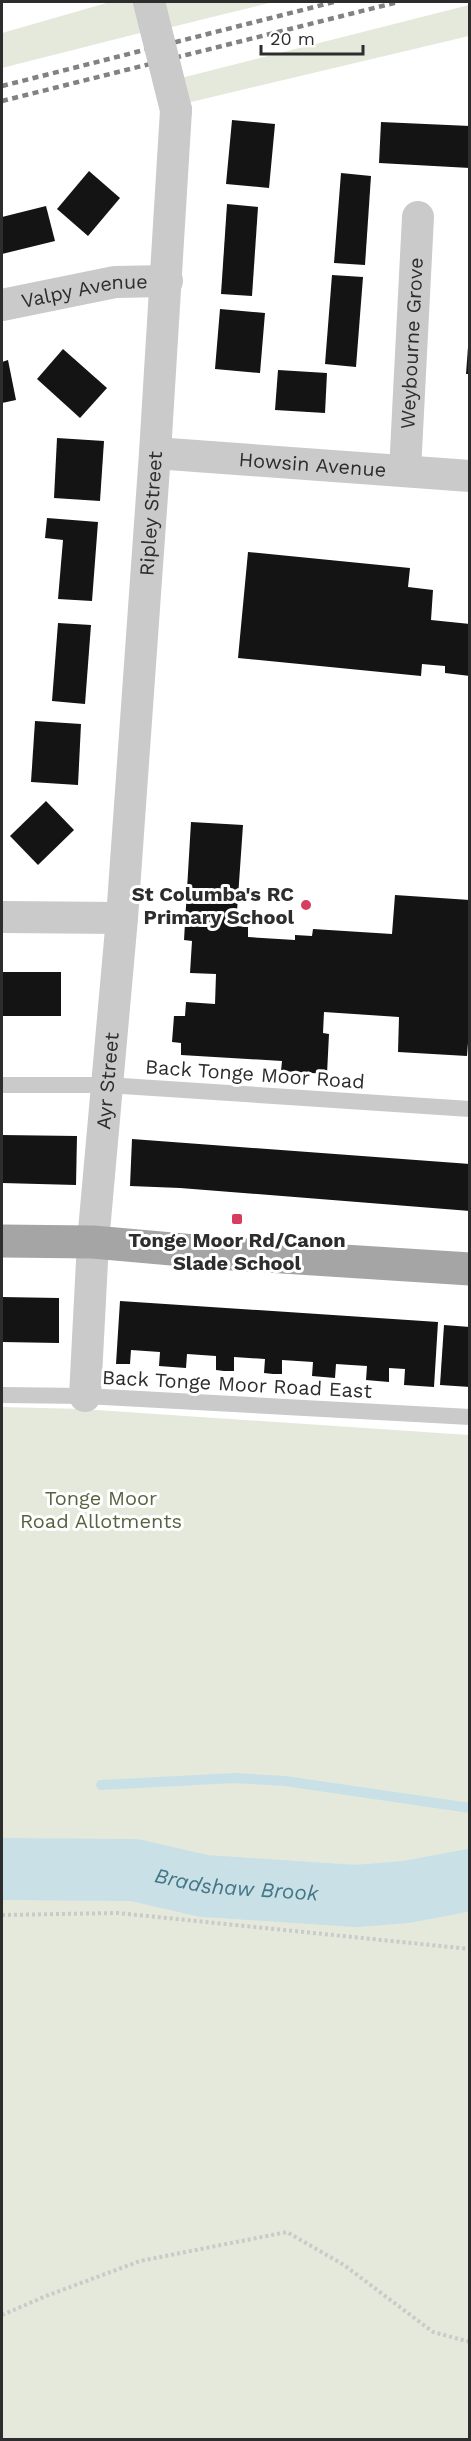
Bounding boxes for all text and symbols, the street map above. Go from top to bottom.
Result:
scale bar [261,18,363,56]
text: 20 m [270,28,315,49]
street label: Weybourne Grove [395,257,428,430]
street label: Valpy Avenue [19,269,148,313]
street label: Howsin Avenue [238,447,387,482]
street label: Ripley Street [134,450,167,577]
place label: St Columba's RC Primary School [132,882,294,929]
marker: St Columba's RC Primary School [299,898,313,912]
street label: Ayr Street [91,1031,124,1130]
street label: Back Tonge Moor Road [144,1054,366,1094]
marker: Tonge Moor Rd/Canon Slade School [230,1212,244,1226]
place label: Tonge Moor Rd/Canon Slade School [128,1228,346,1275]
street label: Back Tonge Moor Road East [102,1365,373,1403]
park label: Tonge Moor Road Allotments [20,1486,182,1533]
water label: Bradshaw Brook [152,1862,320,1906]

